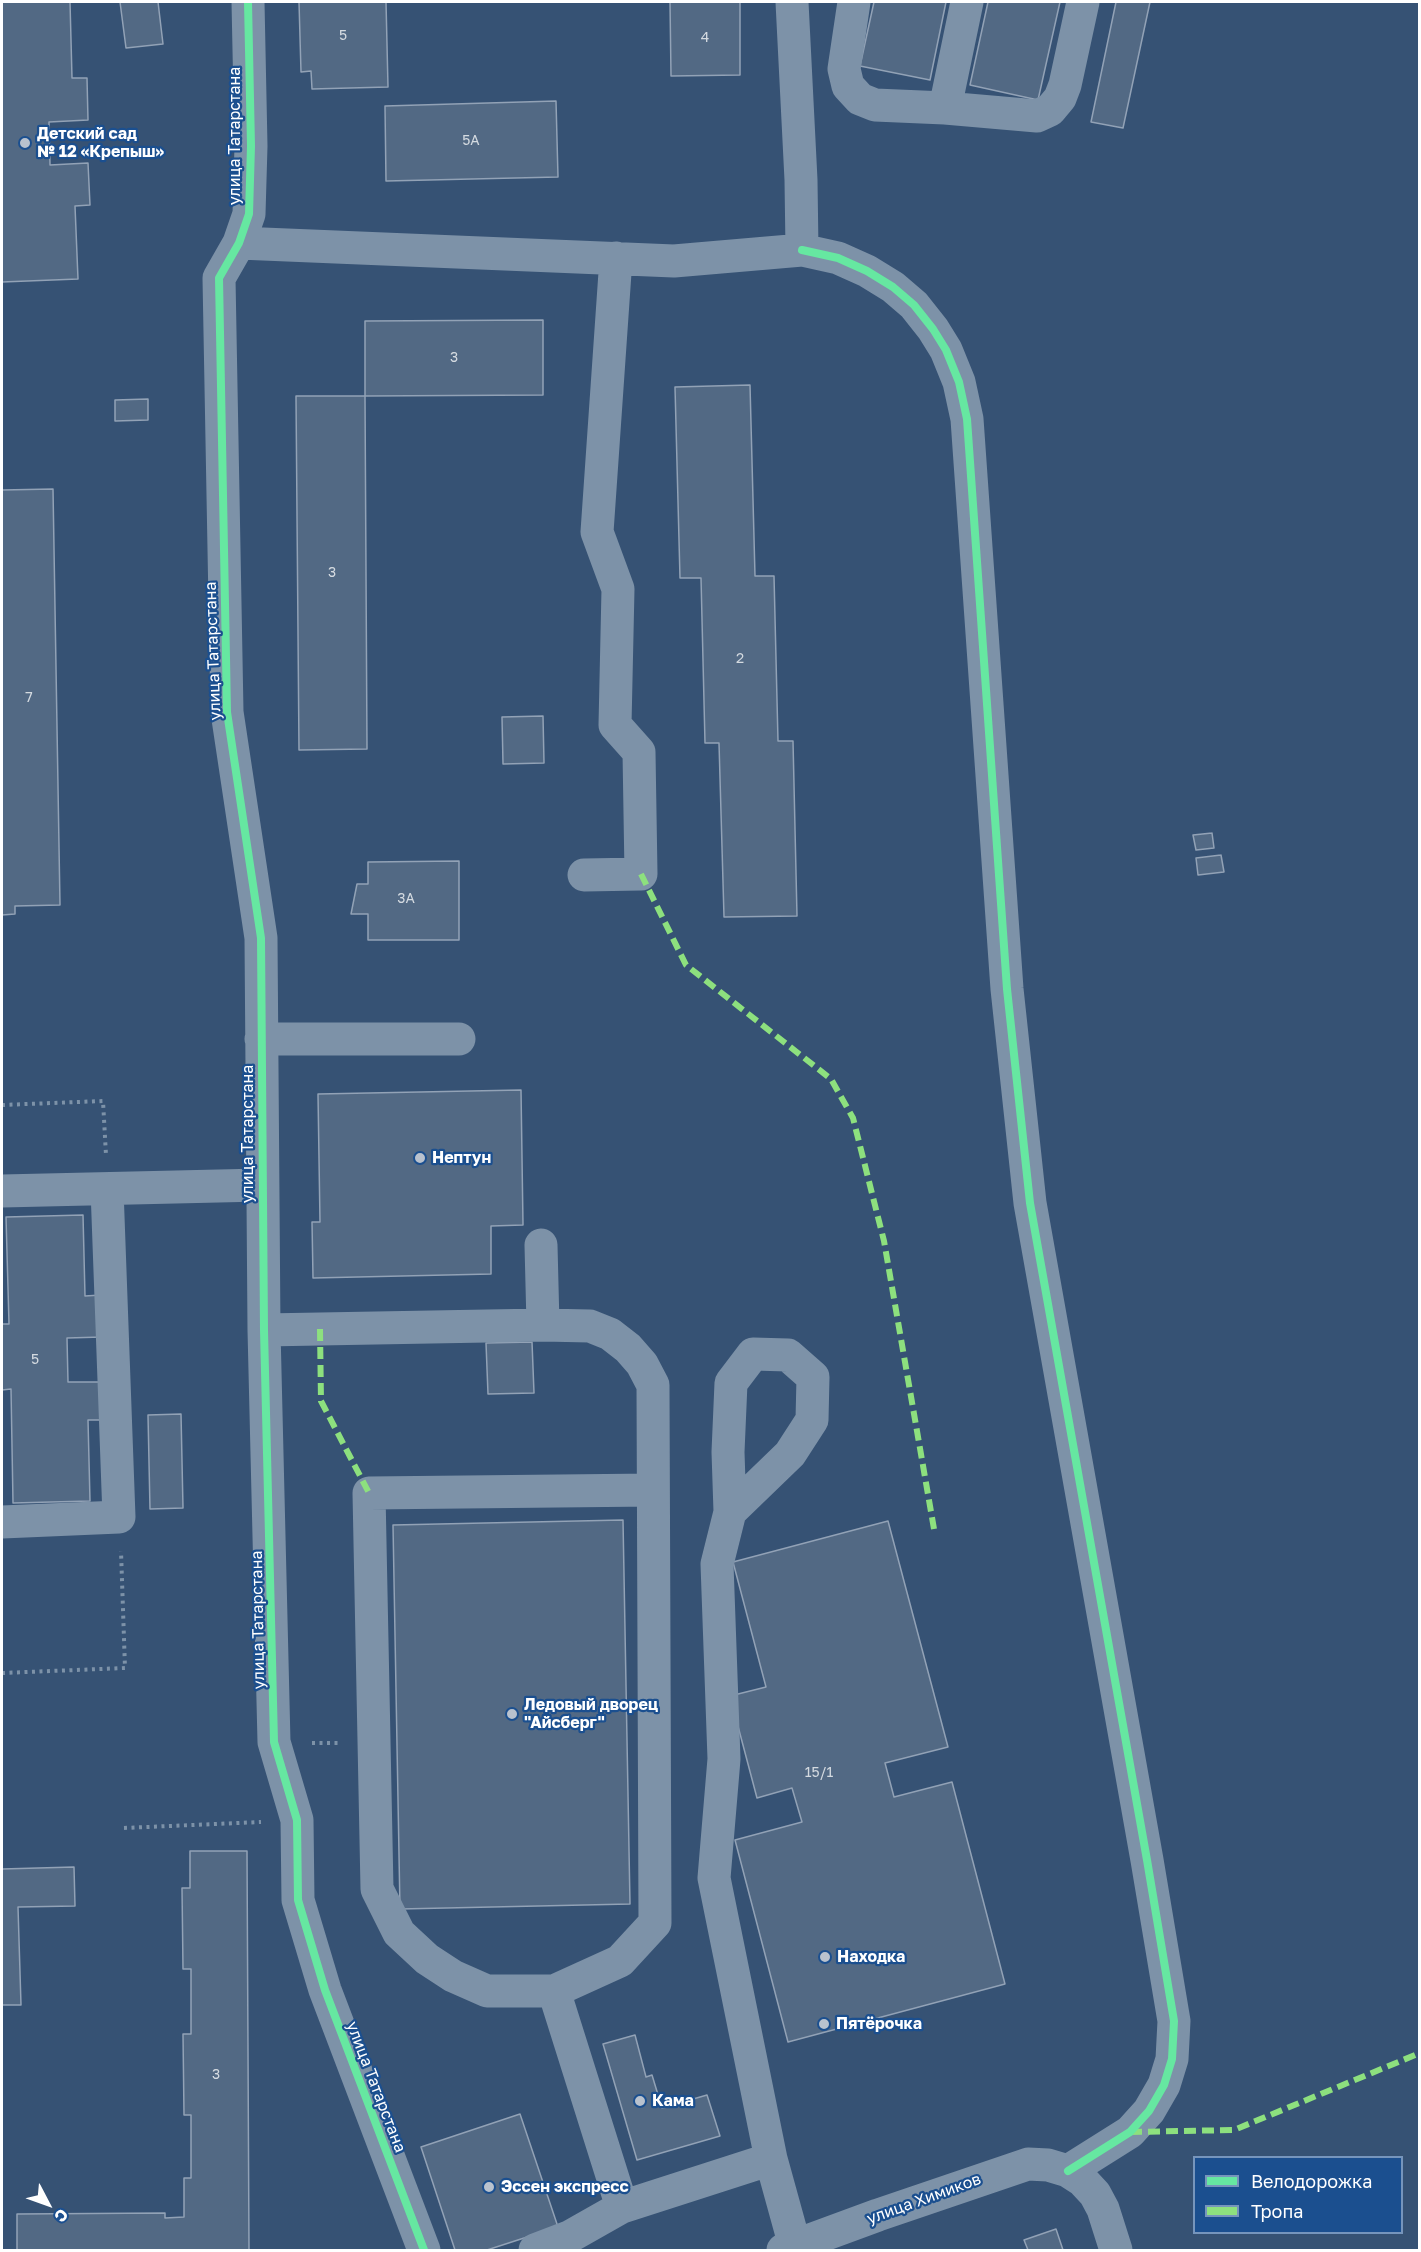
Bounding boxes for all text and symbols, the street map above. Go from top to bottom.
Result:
house number: 5 [339,28,347,44]
house number: 4 [701,30,709,46]
street label: улица Татарстана [225,67,245,205]
place label: Детский сад № 12 «Крепыш» [37,124,164,162]
house number: 5А [462,133,480,149]
marker: Детский сад № 12 «Крепыш» [18,136,32,150]
house number: 3 [450,350,458,366]
house number: 3 [328,565,336,581]
street label: улица Татарстана [201,581,225,721]
house number: 2 [736,651,744,667]
house number: 7 [25,690,33,706]
house number: 3А [397,891,415,907]
street label: улица Татарстана [238,1065,258,1203]
place label: Нептун [432,1148,491,1168]
marker: Нептун [413,1151,427,1165]
house number: 5 [31,1352,39,1368]
street label: улица Татарстана [247,1550,269,1690]
place label: Ледовый дворец "Айсберг" [524,1695,658,1733]
marker: Ледовый дворец "Айсберг" [505,1707,519,1721]
house number: 15/1 [805,1765,833,1781]
place label: Находка [837,1947,905,1967]
marker: Находка [818,1950,832,1964]
place label: Пятёрочка [836,2014,922,2034]
marker: Пятёрочка [817,2017,831,2031]
street label: улица Татарстана [342,2019,410,2155]
house number: 3 [212,2067,220,2083]
place label: Кама [652,2091,694,2111]
marker: Кама [633,2094,647,2108]
legend [1193,2156,1403,2234]
street label: улица Химиков [864,2169,984,2229]
text: Велодорожка [1251,2170,1372,2192]
north arrow [18,2174,78,2234]
place label: Эссен экспресс [501,2177,629,2197]
marker: Эссен экспресс [482,2180,496,2194]
text: Тропа [1251,2200,1303,2222]
text: С [50,2205,73,2227]

